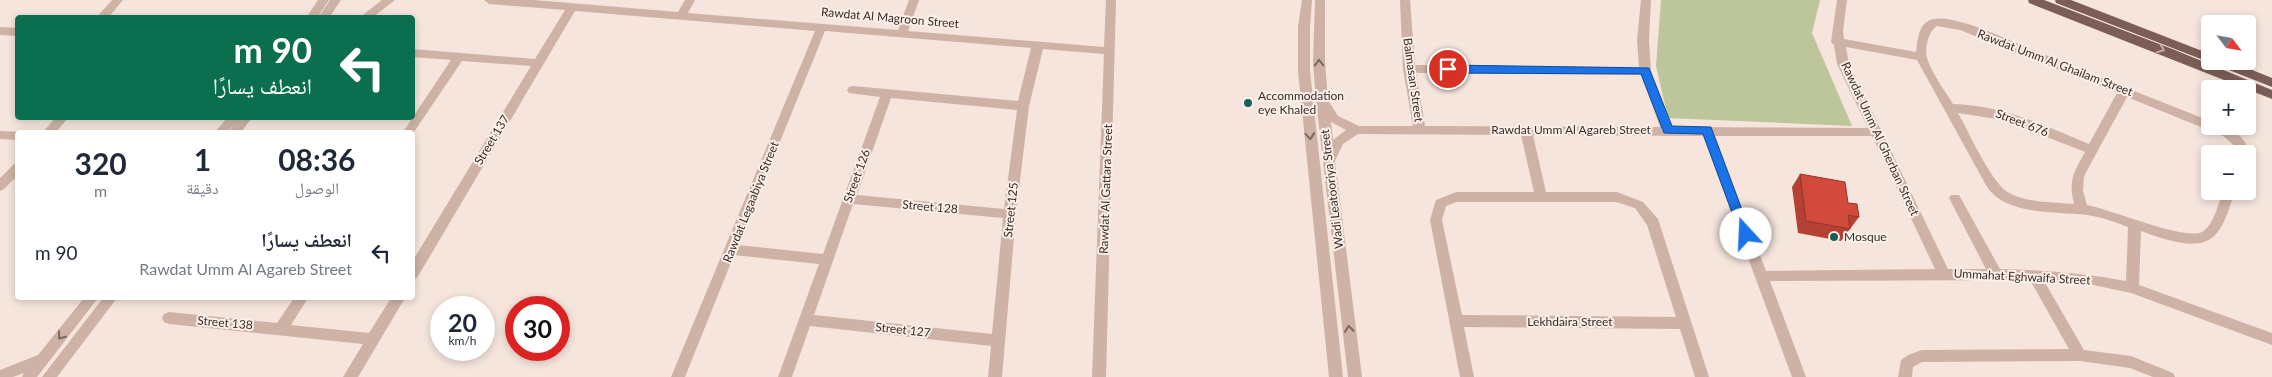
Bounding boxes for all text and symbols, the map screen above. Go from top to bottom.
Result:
street label: Rawdat Al Magroon Street [820,4,960,31]
north arrow [2201,15,2256,70]
map controls [2201,15,2256,200]
street label: Rawdat Umm Al Ghailam Street [1975,26,2136,99]
text: 90 m [234,28,312,70]
icon: left [330,35,395,100]
street label: Balmasan Street [1400,37,1427,124]
one-way arrow [2156,43,2164,53]
pin [1427,48,1469,90]
icon: arrive [1434,55,1462,83]
one-way arrow [1314,59,1325,67]
street label: Rawdat Umm Al Gherban Street [1838,60,1923,219]
text: انعطف يسارًا [213,72,312,99]
button: + [2201,80,2256,135]
place label: Accommodation eye Khaled [1258,88,1344,117]
marker: Accommodation eye Khaled [1242,97,1254,109]
street label: Street 676 [1994,106,2051,140]
street label: Street 137 [471,112,512,167]
street label: Rawdat Umm Al Agareb Street [1491,122,1651,137]
street label: Rawdat Al Gattara Street [1096,123,1115,254]
street label: Wadi Leatooriya Street [1317,128,1346,250]
one-way arrow [1305,132,1316,140]
street label: Rawdat Legaabiya Street [719,138,782,265]
text: 1 [194,141,211,177]
text: 08:36 [278,141,356,177]
text: 320 [74,145,127,181]
button: − [2201,145,2256,200]
street label: Street 126 [840,147,873,204]
text: دقيقة [186,178,219,197]
text: الوصول [295,178,339,197]
text: m [94,181,107,200]
street label: Street 125 [1000,182,1021,238]
street label: Street 128 [902,197,958,216]
position arrow [1719,207,1771,259]
text: انعطف يسارًا [261,228,352,251]
place label: Mosque [1844,229,1887,244]
marker: Mosque [1828,231,1840,243]
icon: left [367,239,395,267]
text: 90 m [35,241,78,264]
text: Rawdat Umm Al Agareb Street [139,259,352,278]
street label: Ummahat Eghwaifa Street [1953,265,2091,288]
speed limit sign: 30 [505,296,570,361]
text: 20 [448,307,477,337]
street label: Street 138 [197,313,253,332]
street label: Lekhdaira Street [1527,314,1613,329]
street label: Street 127 [875,319,931,340]
one-way arrow [1344,324,1355,332]
one-way arrow [58,330,67,340]
text: km/h [448,333,477,348]

